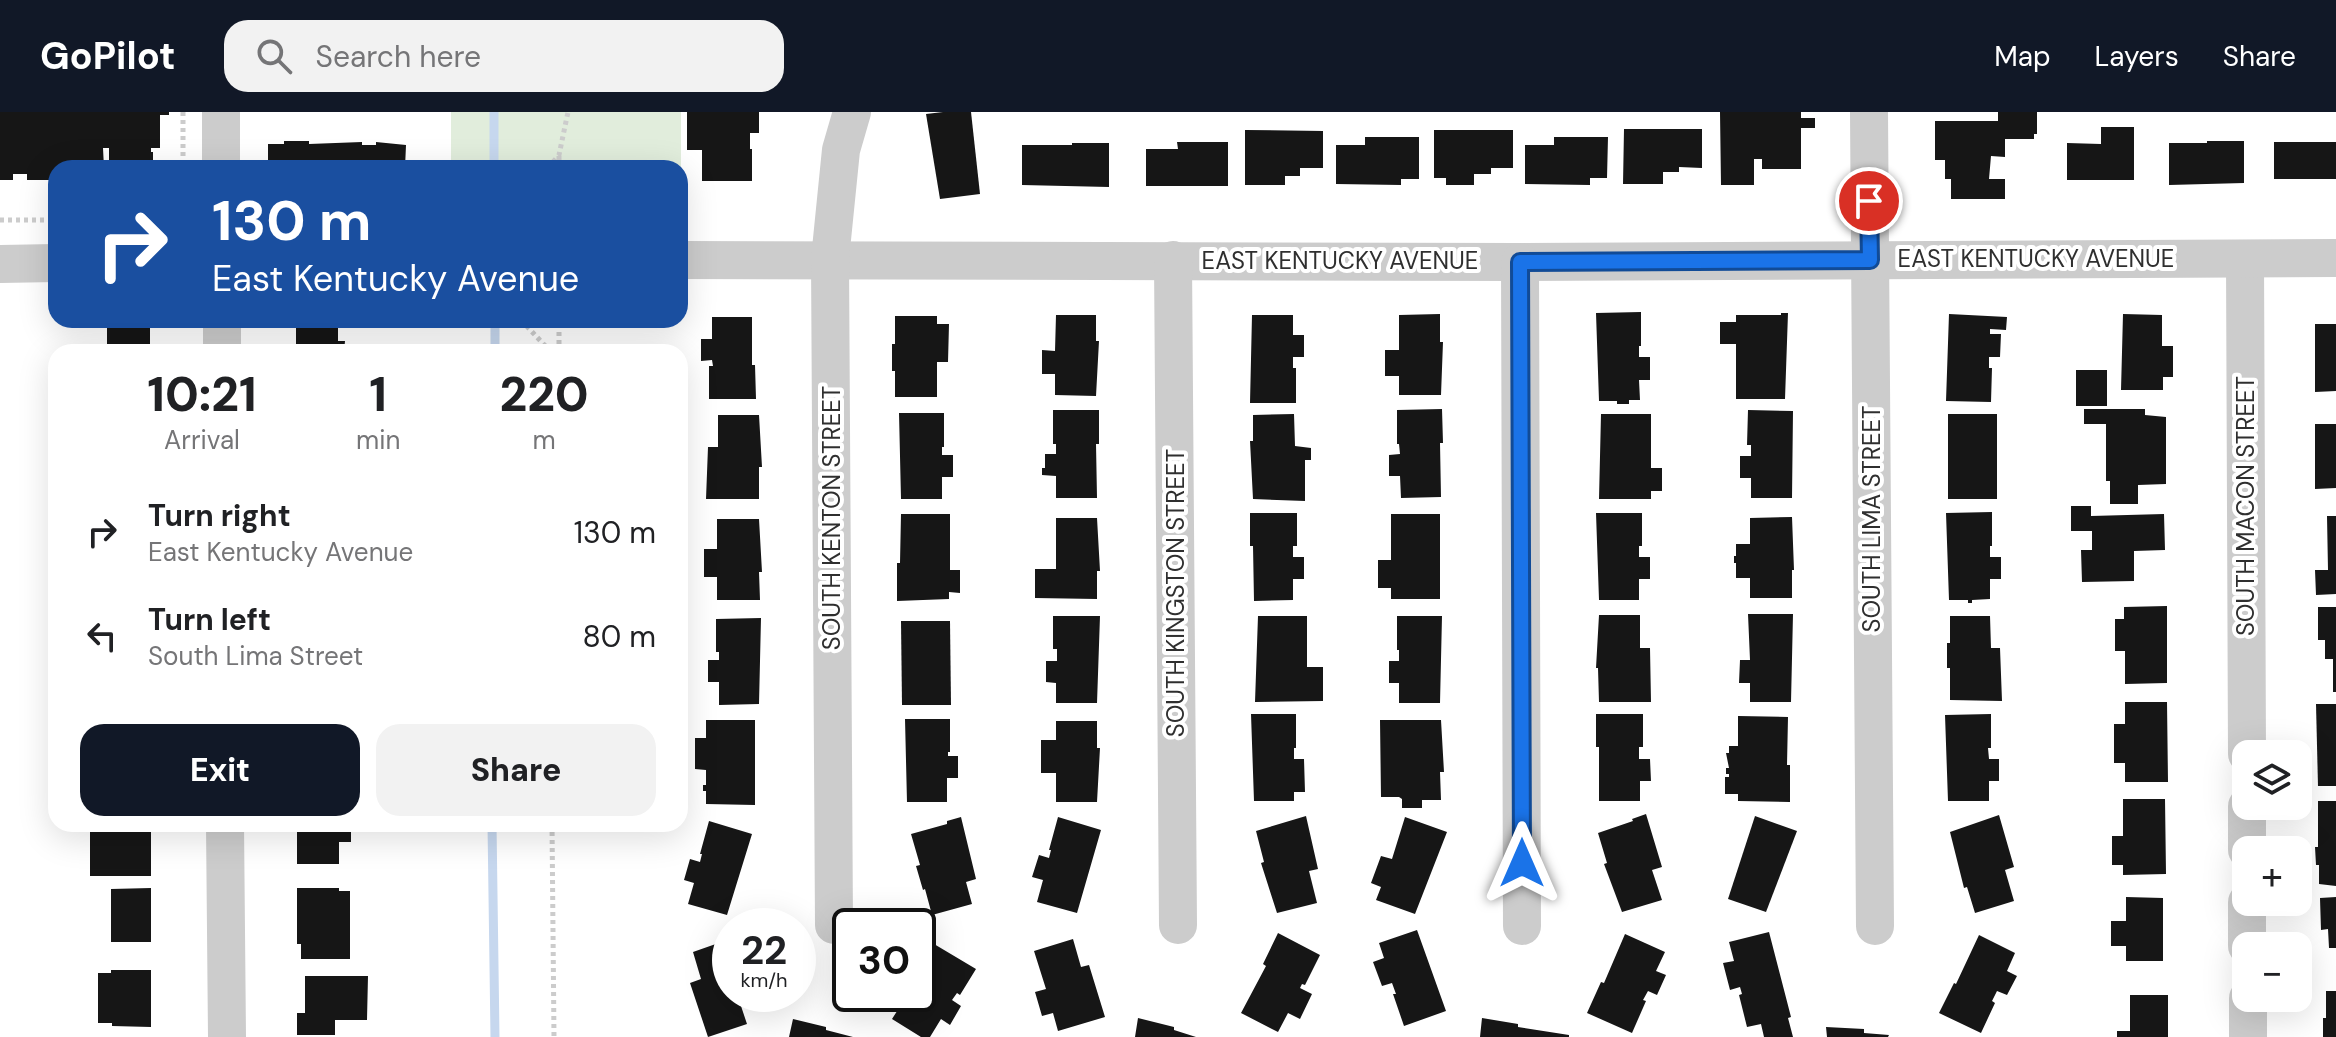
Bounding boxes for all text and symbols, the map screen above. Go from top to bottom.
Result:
search box [224,20,784,92]
text: GoPilot [40,31,176,81]
icon: search [252,34,296,78]
text: Search here [316,37,481,76]
text: Map [1994,38,2051,75]
text: Layers [2095,38,2179,75]
text: Share [2223,38,2296,75]
pin [1835,167,1903,235]
icon: arrive [1847,179,1891,223]
text: 130 m [212,184,371,257]
icon: right [80,192,184,296]
street label: EAST KENTUCKY AVENUE [1898,243,2174,274]
street label: EAST KENTUCKY AVENUE [1202,245,1478,276]
text: East Kentucky Avenue [212,255,579,302]
text: 10:21 [147,363,257,426]
text: 1 [369,363,387,426]
text: 220 [500,363,589,426]
street label: SOUTH MACON STREET [2230,376,2261,636]
street label: SOUTH KENTON STREET [816,386,847,650]
street label: SOUTH LIMA STREET [1856,406,1887,633]
text: Arrival [164,423,240,457]
text: min [356,423,400,457]
text: m [533,423,556,457]
street label: SOUTH KINGSTON STREET [1160,449,1191,737]
text: Turn right [148,496,291,535]
icon: right [80,510,124,554]
text: 130 m [574,513,656,552]
text: East Kentucky Avenue [148,535,413,569]
text: Turn left [148,600,271,639]
icon: left [80,614,124,658]
text: 80 m [583,617,656,656]
text: South Lima Street [148,639,363,673]
button: Exit [80,724,360,816]
button: Share [376,724,656,816]
map controls [2232,740,2312,1012]
button: layers [2232,740,2312,820]
position arrow [1480,821,1564,905]
button: + [2232,836,2312,916]
speed limit sign: 30 [832,908,936,1012]
text: 22 [741,924,787,976]
button: − [2232,932,2312,1012]
text: km/h [740,967,788,993]

